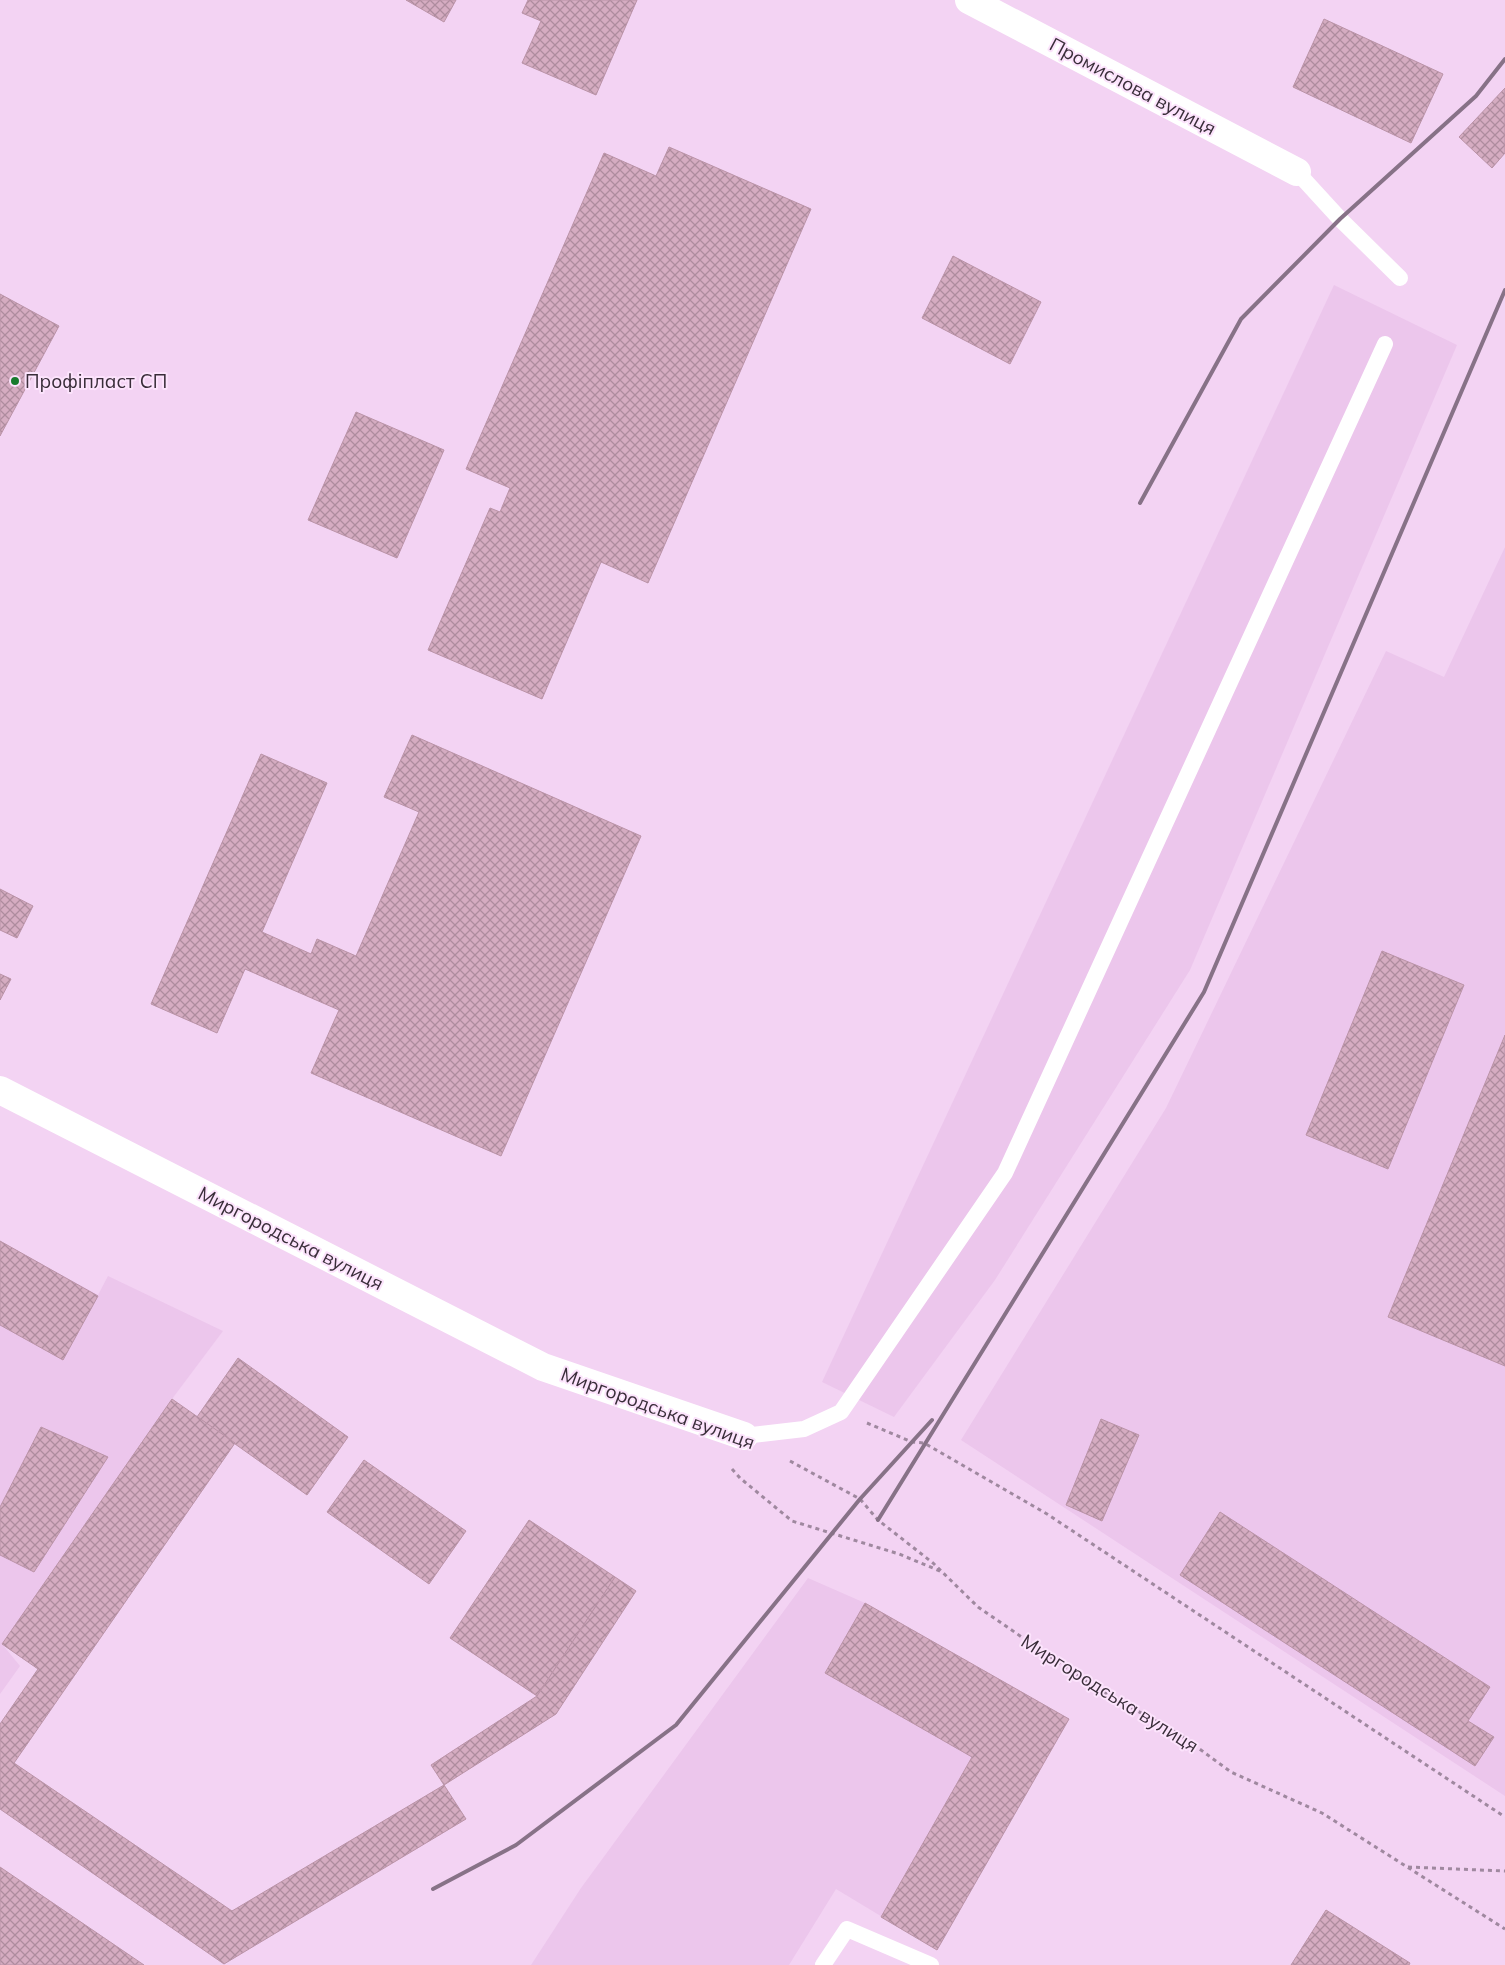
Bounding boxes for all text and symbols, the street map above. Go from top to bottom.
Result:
street label: Промислова вулиця [1046,32,1220,140]
place label: Профіпласт СП [25,369,167,393]
marker: Профіпласт СП [9,375,21,387]
street label: Миргородська вулиця [194,1181,388,1295]
street label: Миргородська вулиця [558,1362,758,1454]
street label: Миргородська вулиця [1017,1629,1203,1757]

